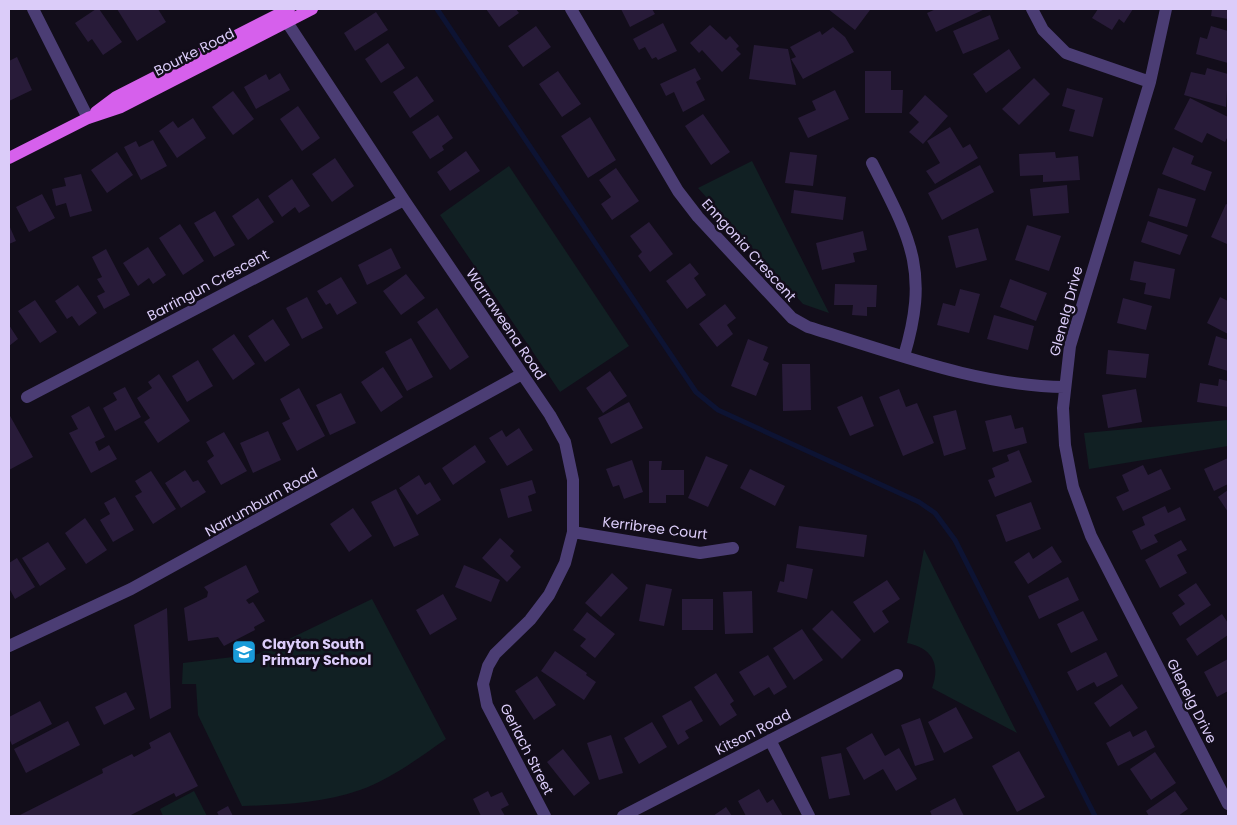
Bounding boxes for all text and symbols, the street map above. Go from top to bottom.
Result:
street label: Bourke Road [150,23,238,81]
street label: Enngonia Crescent [697,194,801,306]
street label: Barringun Crescent [144,244,272,326]
street label: Glenelg Drive [1044,263,1088,358]
street label: Warraweena Road [461,264,551,384]
street label: Narrumburn Road [201,463,321,541]
street label: Kerribree Court [601,512,709,544]
place label: Clayton South Primary School [262,634,371,670]
school or university icon: Clayton South Primary School [231,639,257,665]
street label: Glenelg Drive [1162,655,1222,747]
street label: Gerlach Street [495,700,559,798]
street label: Kitson Road [712,704,794,760]

